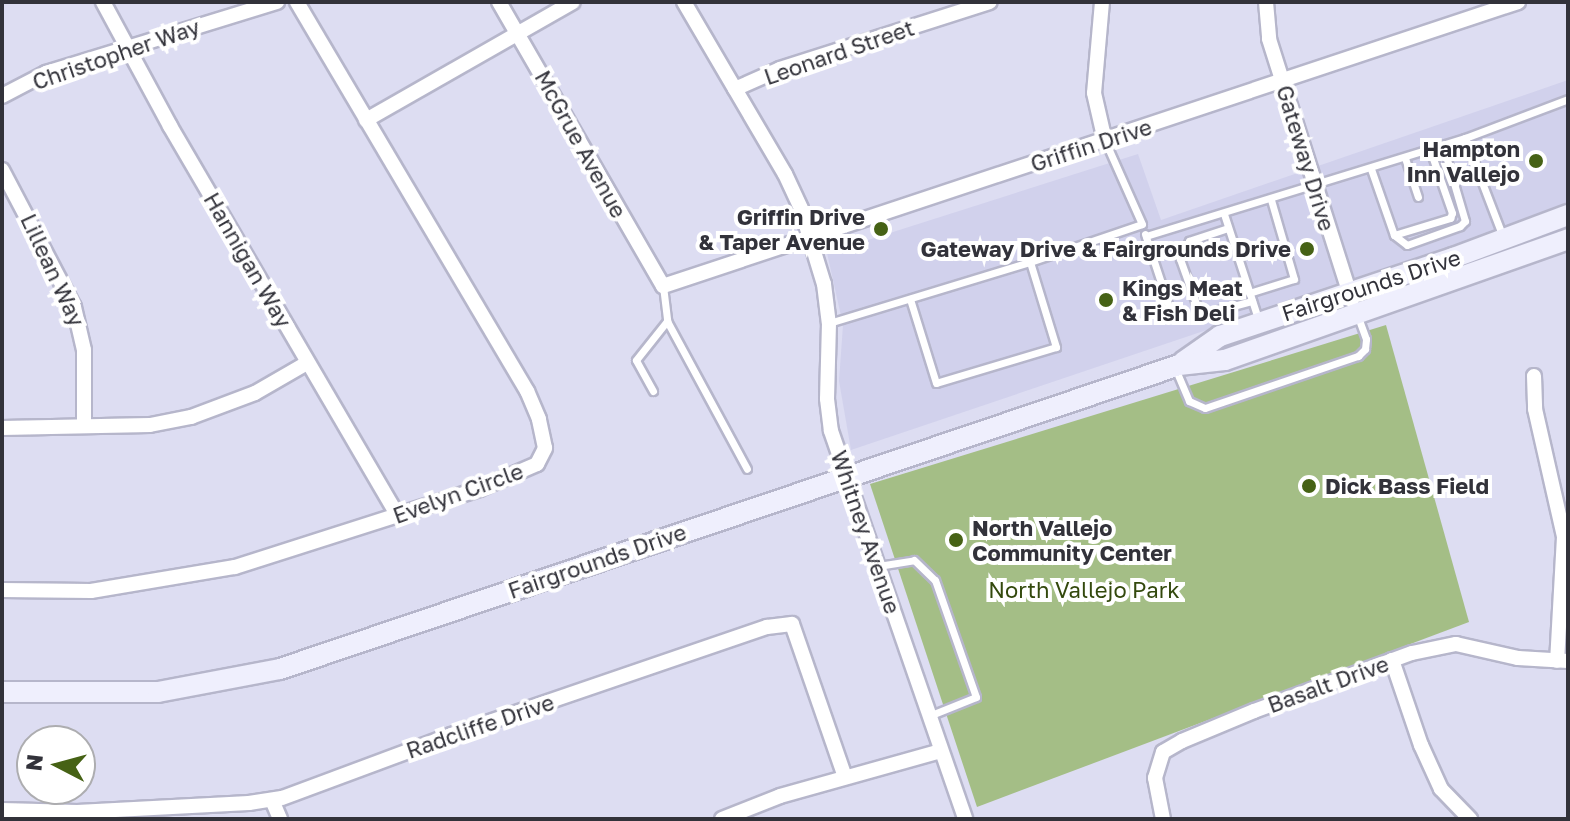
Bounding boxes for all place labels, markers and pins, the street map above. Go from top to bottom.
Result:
place label: Hampton Inn Vallejo [1407,135,1520,186]
marker: Hampton Inn Vallejo [1527,152,1545,170]
place label: Griffin Drive & Taper Avenue [698,203,865,254]
marker: Griffin Drive & Taper Avenue [872,220,890,238]
place label: Gateway Drive & Fairgrounds Drive [920,236,1291,262]
marker: Gateway Drive & Fairgrounds Drive [1298,240,1316,258]
place label: Kings Meat & Fish Deli [1122,274,1243,326]
marker: Kings Meat & Fish Deli [1097,291,1115,309]
place label: Dick Bass Field [1325,473,1489,499]
marker: Dick Bass Field [1300,477,1318,495]
place label: North Vallejo Community Center [972,514,1172,566]
marker: North Vallejo Community Center [947,531,965,549]

